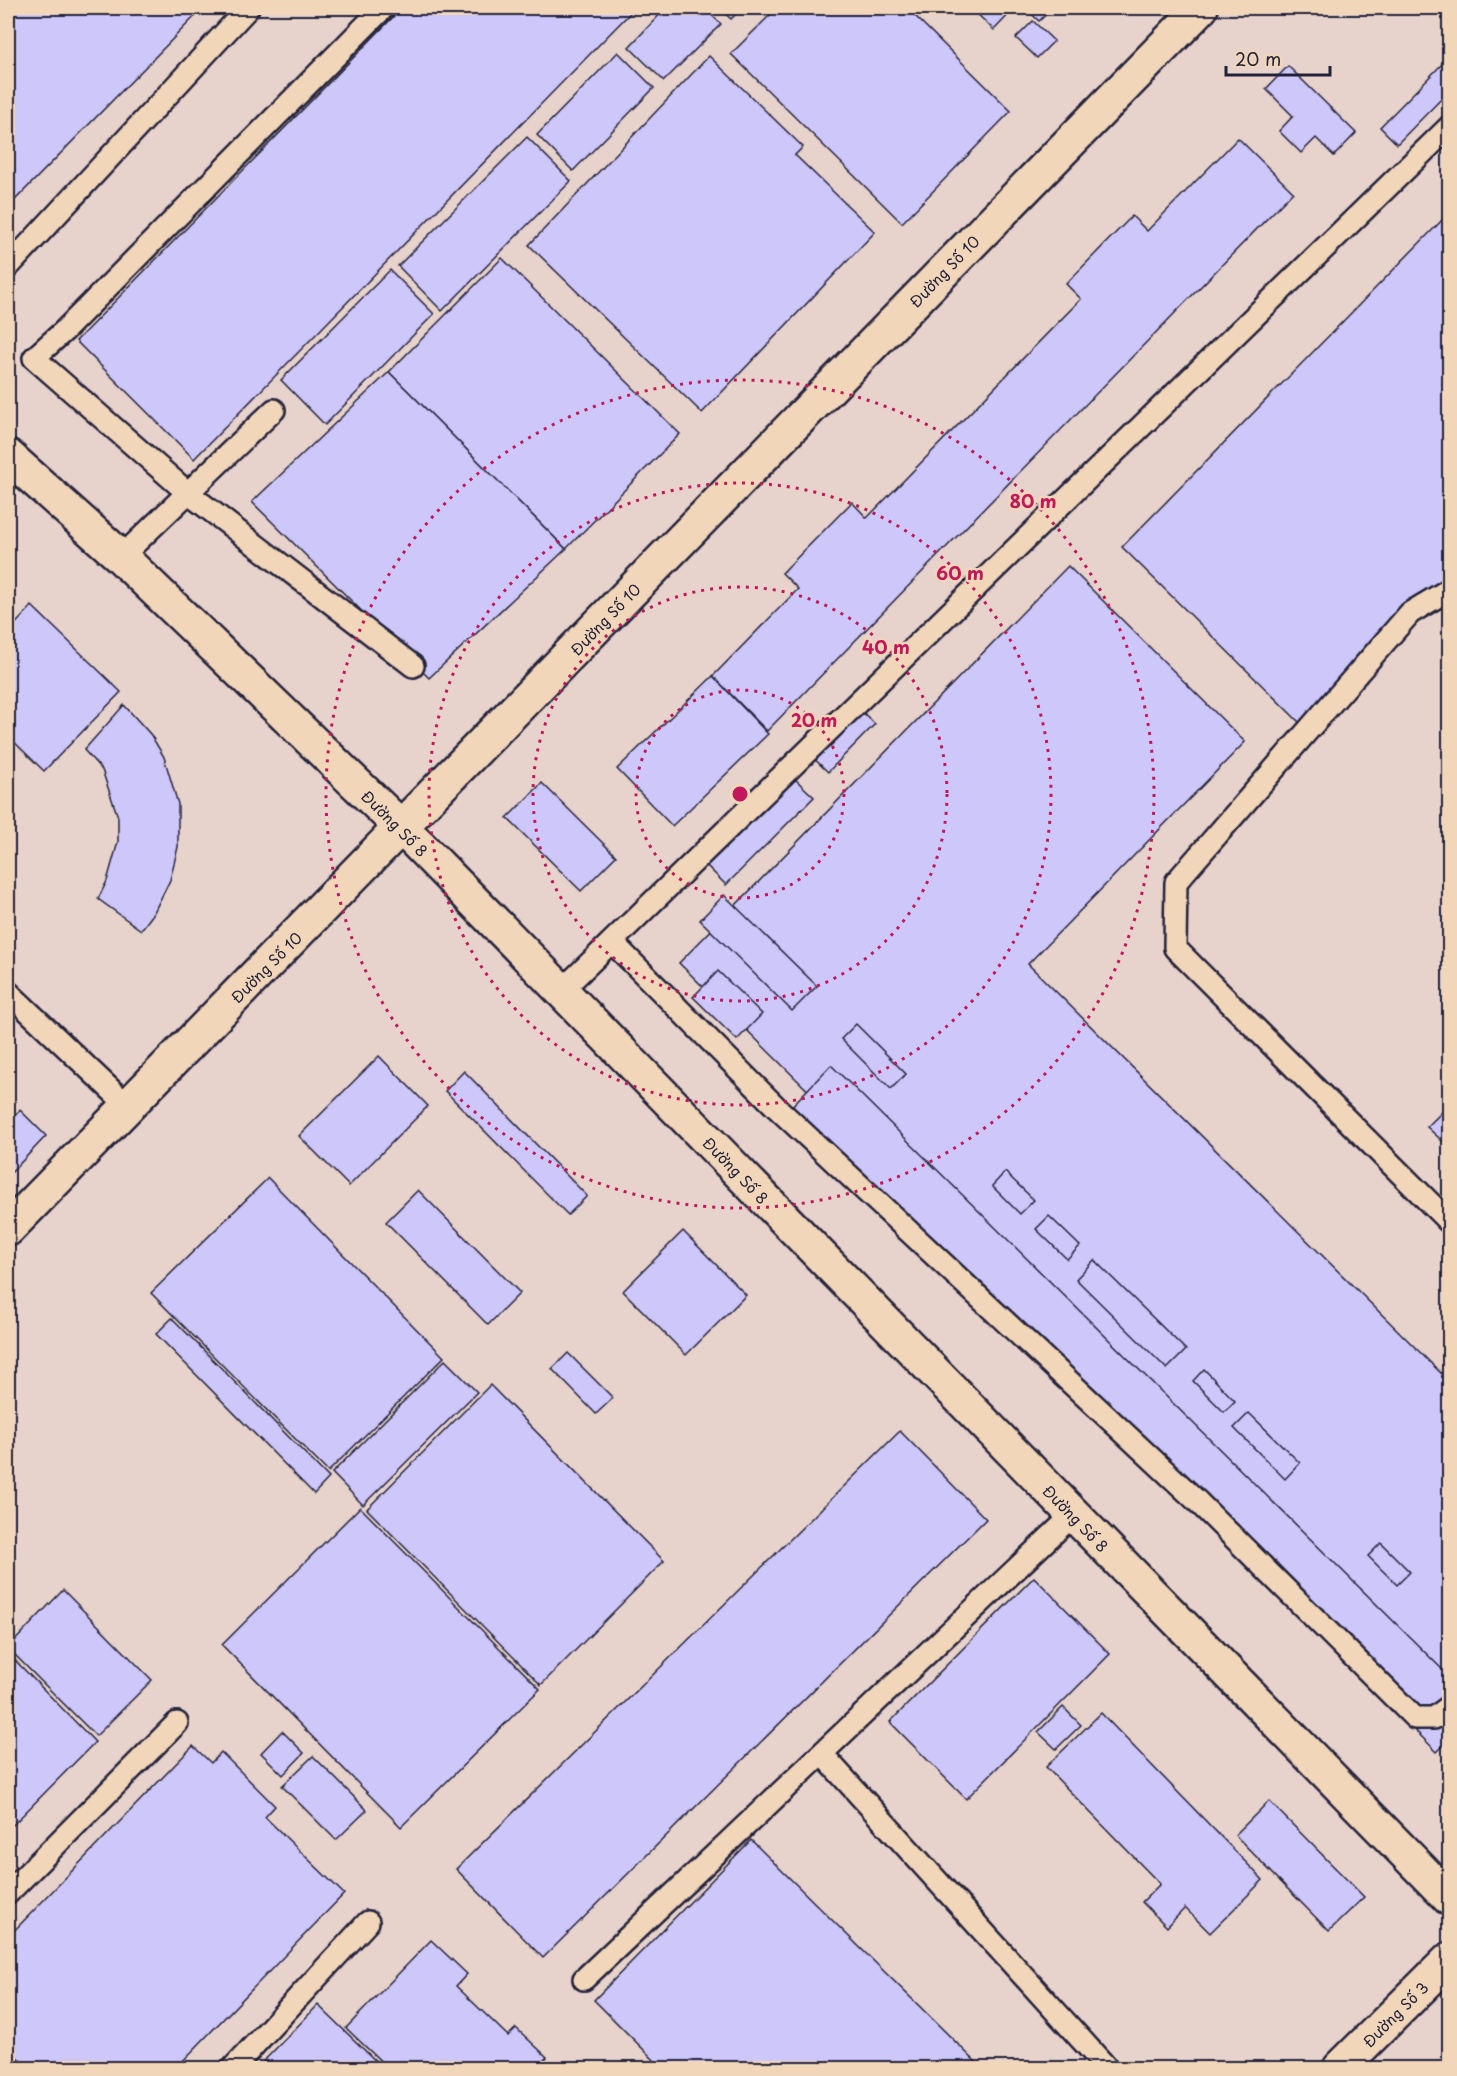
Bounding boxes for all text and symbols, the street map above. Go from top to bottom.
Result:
scale bar [1226,39,1330,77]
text: 20 m [1235,45,1281,72]
street label: Đường Số 10 [904,230,984,312]
text: 80 m [1009,487,1057,514]
text: 60 m [936,559,984,586]
street label: Đường Số 10 [565,578,645,660]
text: 40 m [862,633,910,660]
text: 20 m [791,706,837,733]
centre of rings [730,784,750,804]
street label: Đường Số 8 [357,785,433,861]
street label: Đường Số 10 [225,926,307,1008]
street label: Đường Số 8 [698,1131,774,1209]
street label: Đường Số 8 [1038,1479,1114,1557]
street label: Đường Số 3 [1357,1976,1433,2052]

